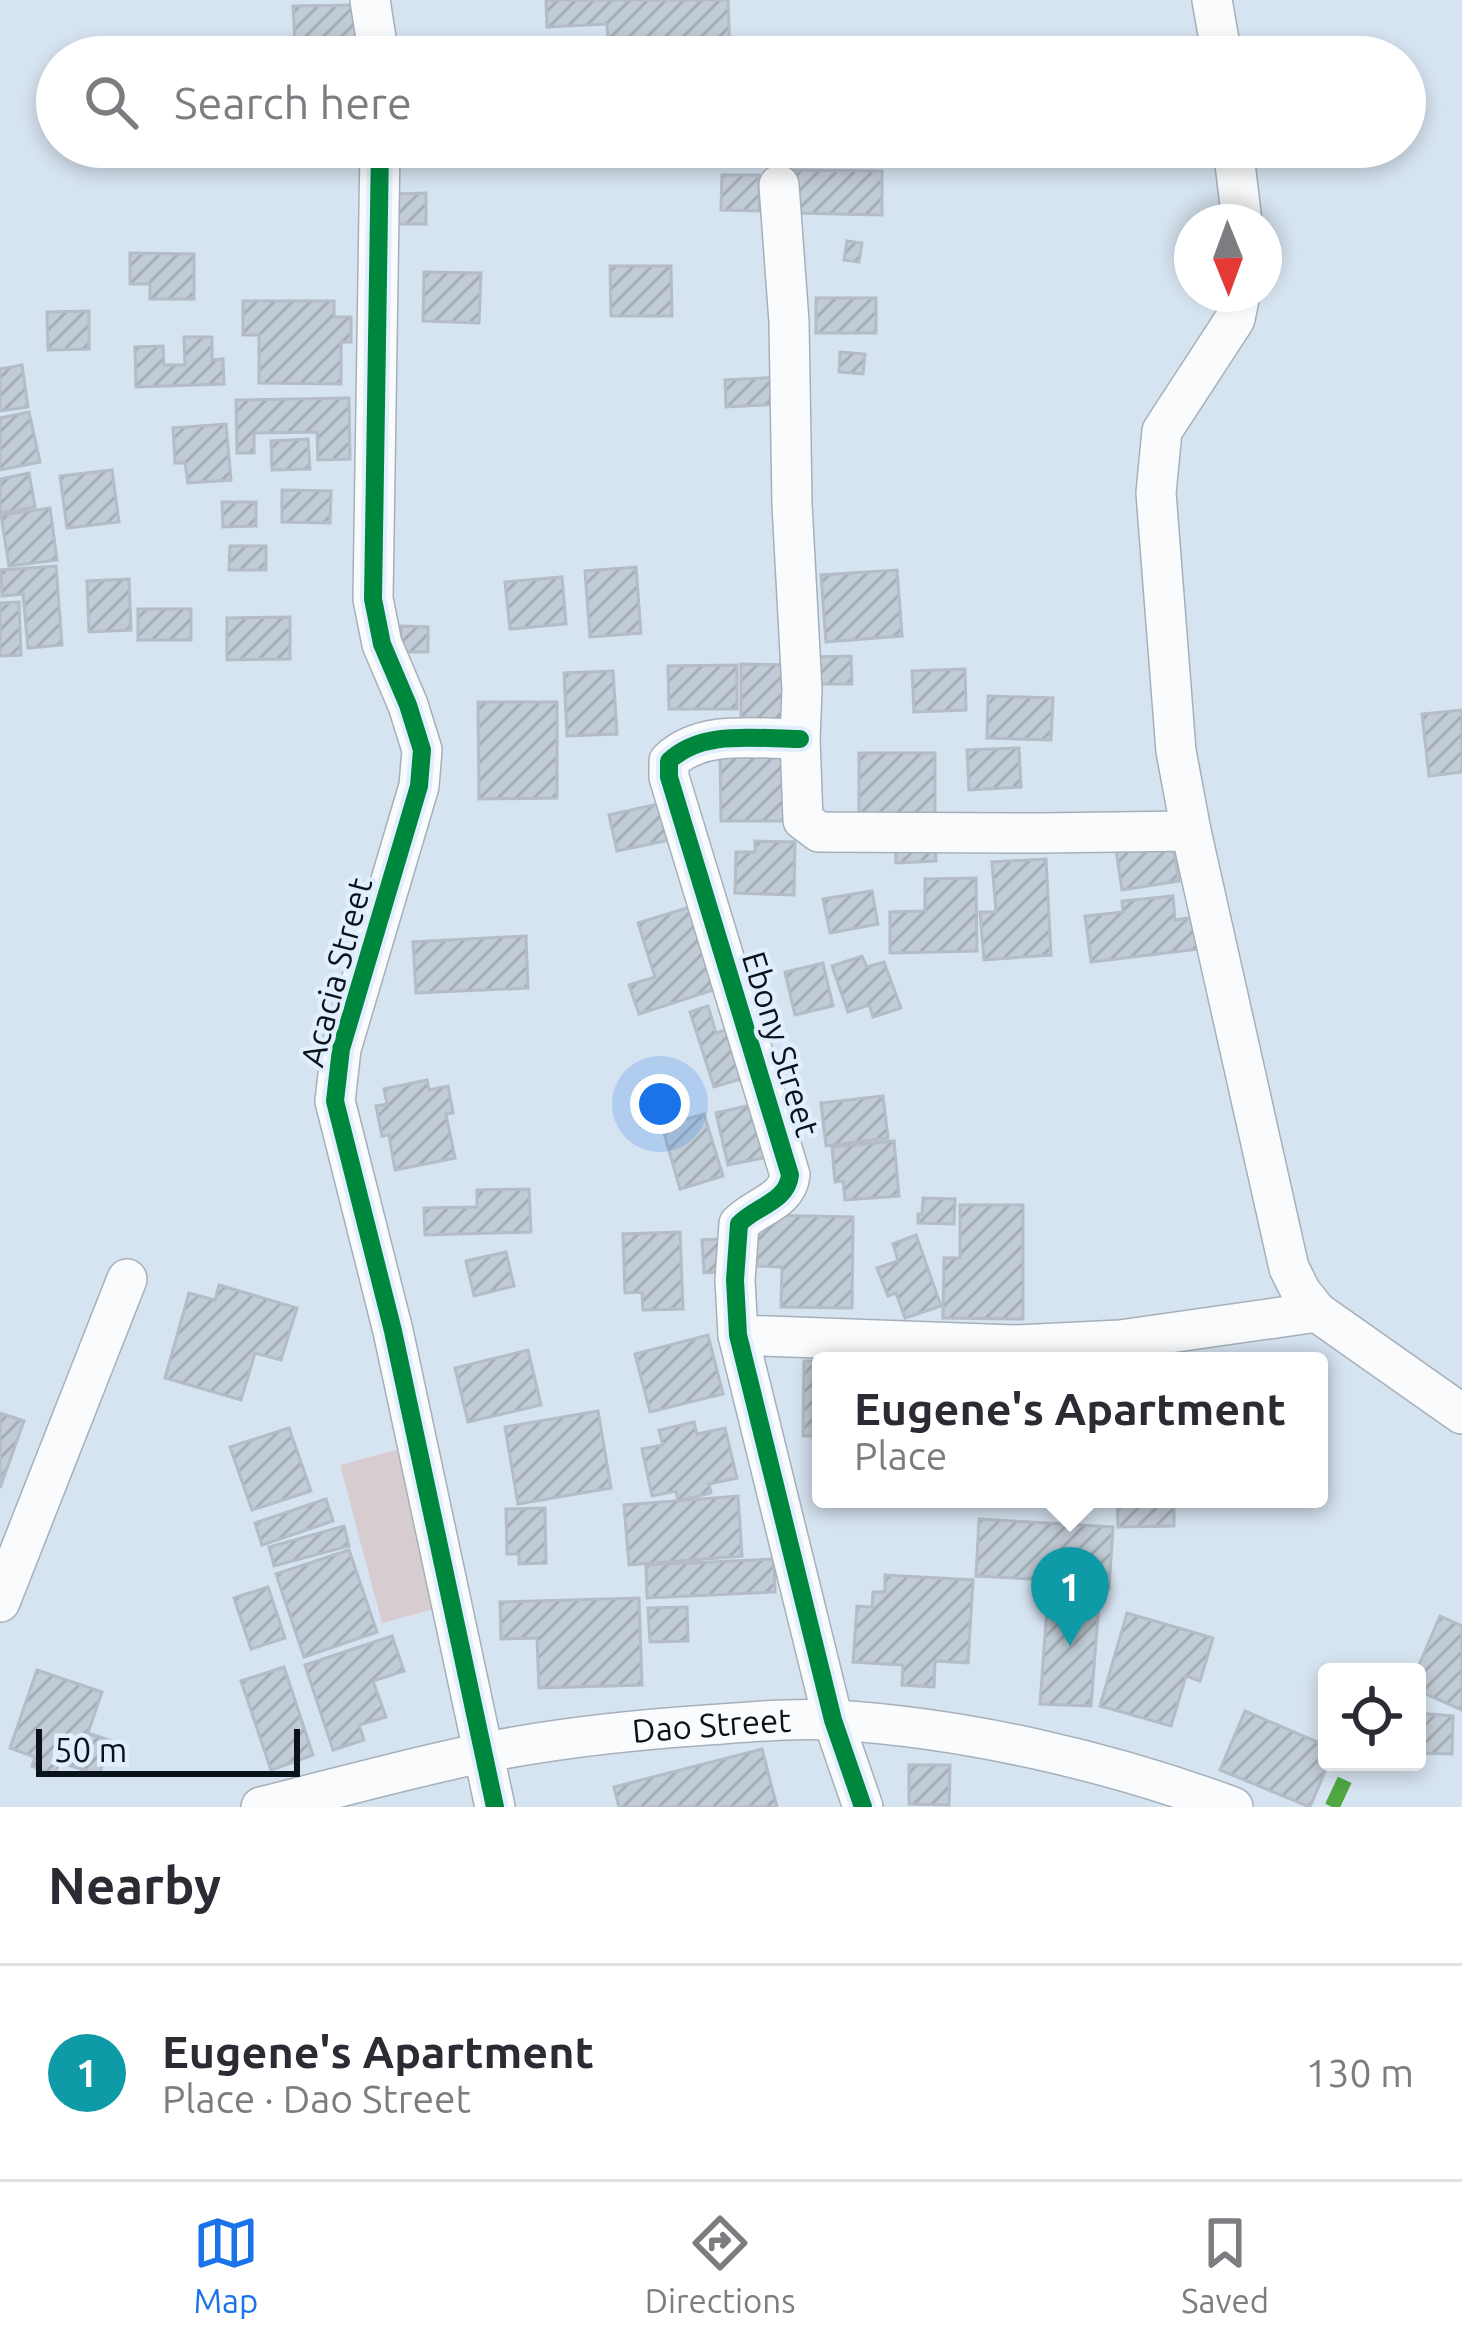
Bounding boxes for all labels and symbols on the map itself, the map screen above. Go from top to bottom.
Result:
north arrow [1174,204,1282,312]
street label: Acacia Street [293,874,378,1070]
street label: Ebony Street [736,947,827,1141]
your location [630,1074,690,1134]
pin: 1 [1031,1547,1109,1646]
street label: Dao Street [630,1701,792,1749]
scale bar [36,1723,300,1776]

